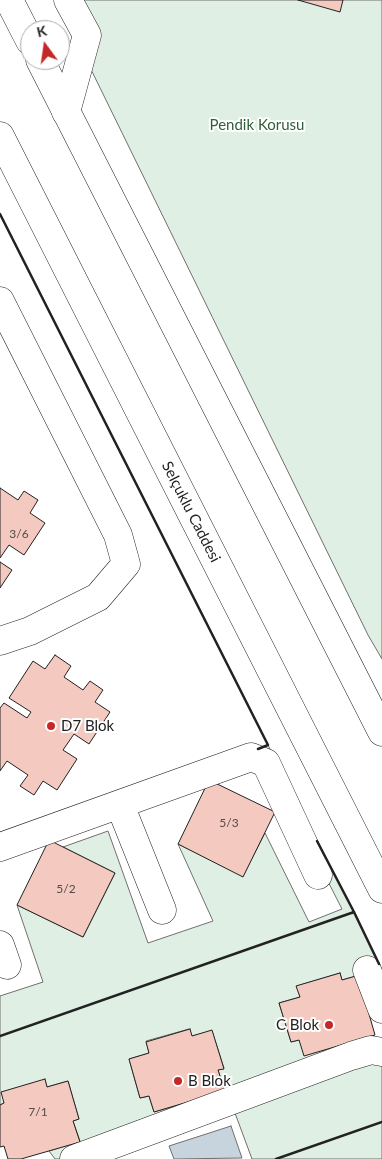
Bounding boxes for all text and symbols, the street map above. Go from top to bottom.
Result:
north arrow [20,20,70,70]
text: K [35,22,48,40]
park label: Pendik Korusu [210,116,304,134]
street label: Selçuklu Caddesi [158,459,224,565]
house number: 3/6 [9,527,29,541]
place label: D7 Blok [61,717,114,735]
marker: D7 Blok [45,720,57,732]
house number: 5/3 [219,816,239,830]
house number: 5/2 [56,882,76,896]
place label: C Blok [276,1016,319,1034]
marker: C Blok [323,1019,335,1031]
place label: B Blok [188,1072,231,1090]
marker: B Blok [172,1075,184,1087]
house number: 7/1 [28,1105,48,1119]

